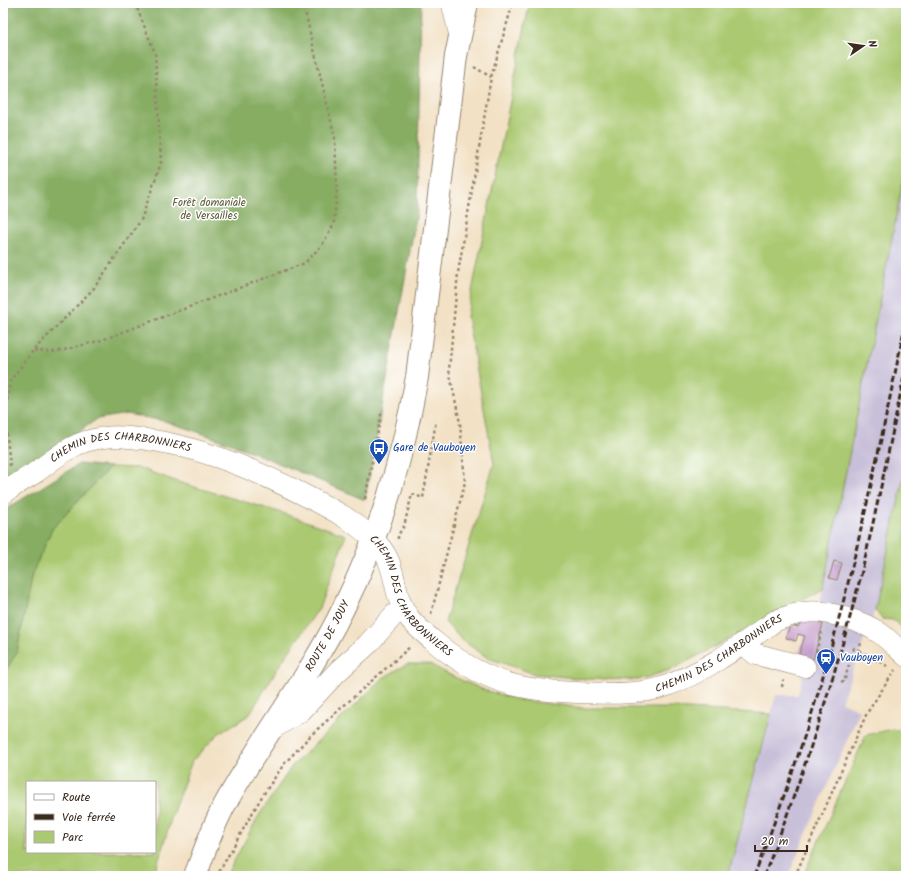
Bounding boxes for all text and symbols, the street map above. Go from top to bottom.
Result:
north arrow [843,26,883,66]
text: N [862,39,881,49]
park label: Forêt domaniale de Versailles [172,194,246,225]
street label: CHEMIN DES CHARBONNIERS [46,428,193,468]
bus stop icon: Gare de Vauboyen [368,437,390,465]
place label: Gare de Vauboyen [393,439,476,457]
street label: CHEMIN DES CHARBONNIERS [365,531,456,662]
street label: ROUTE DE JOUY [301,597,355,675]
street label: CHEMIN DES CHARBONNIERS [653,610,785,698]
station icon: Vauboyen [815,647,837,675]
place label: Vauboyen [840,649,883,667]
legend [26,781,156,853]
text: Route [62,788,91,807]
text: Voie ferrée [62,808,116,827]
scale bar [755,827,807,853]
text: Parc [62,828,83,847]
text: 20 m [761,832,789,851]

